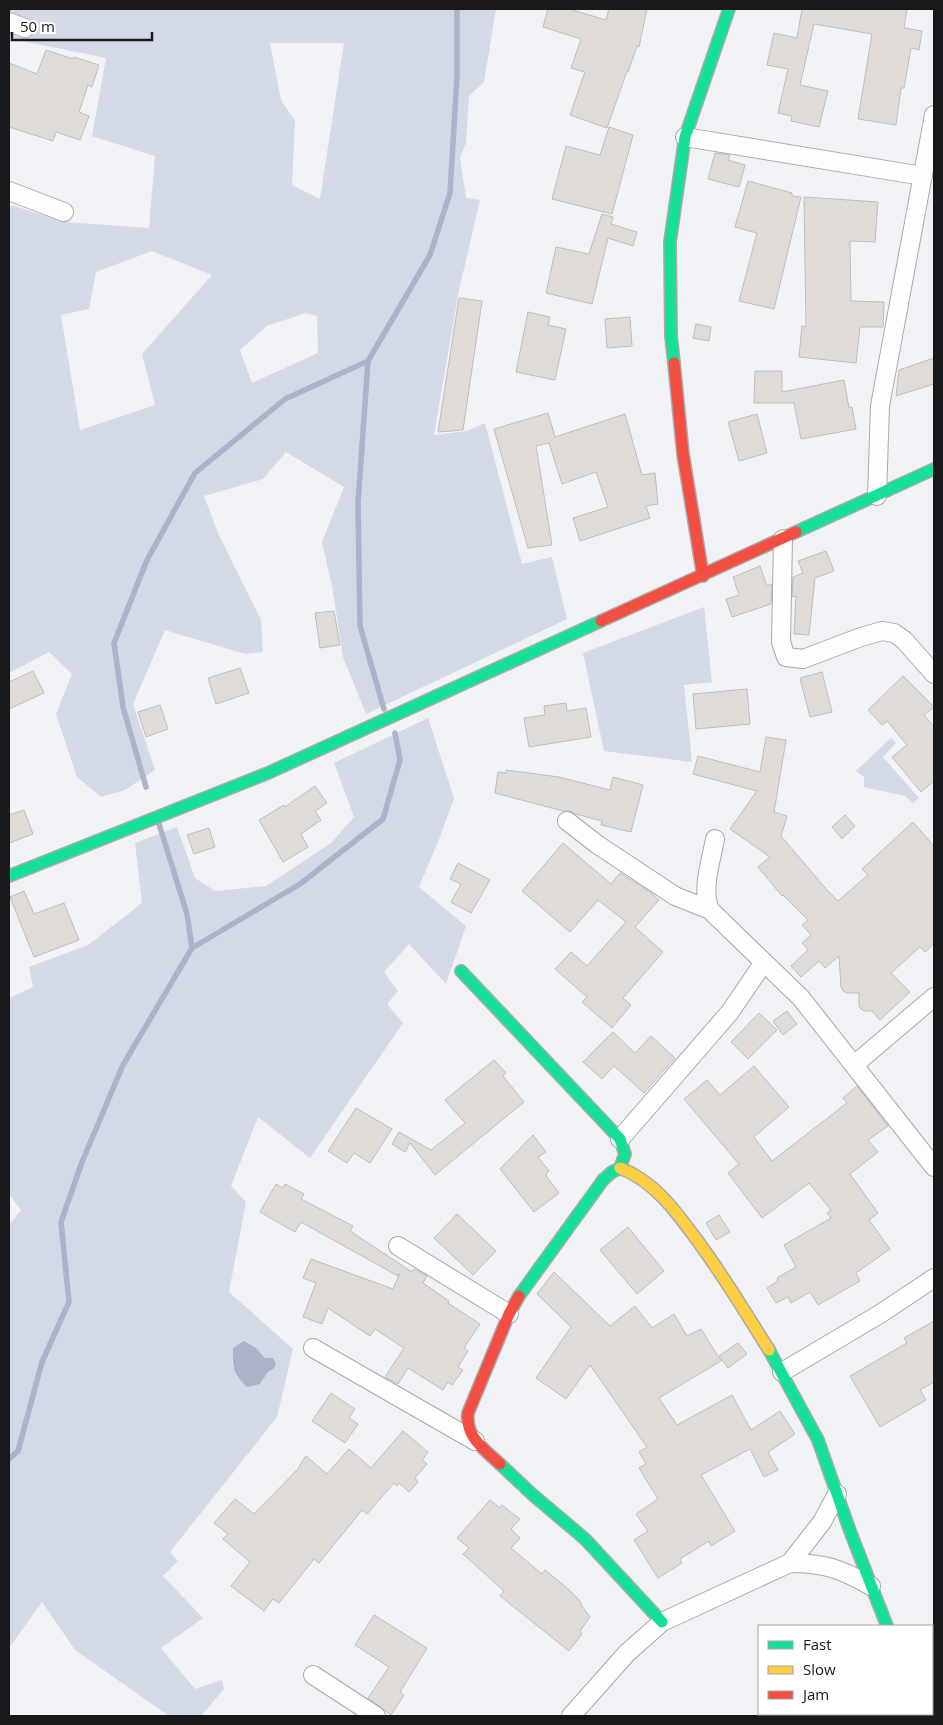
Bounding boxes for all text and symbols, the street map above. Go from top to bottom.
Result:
scale bar [12,10,152,42]
text: 50 m [20,16,55,36]
legend [758,1625,933,1715]
text: Fast [803,1634,832,1654]
text: Slow [803,1659,836,1679]
text: Jam [801,1684,829,1704]

